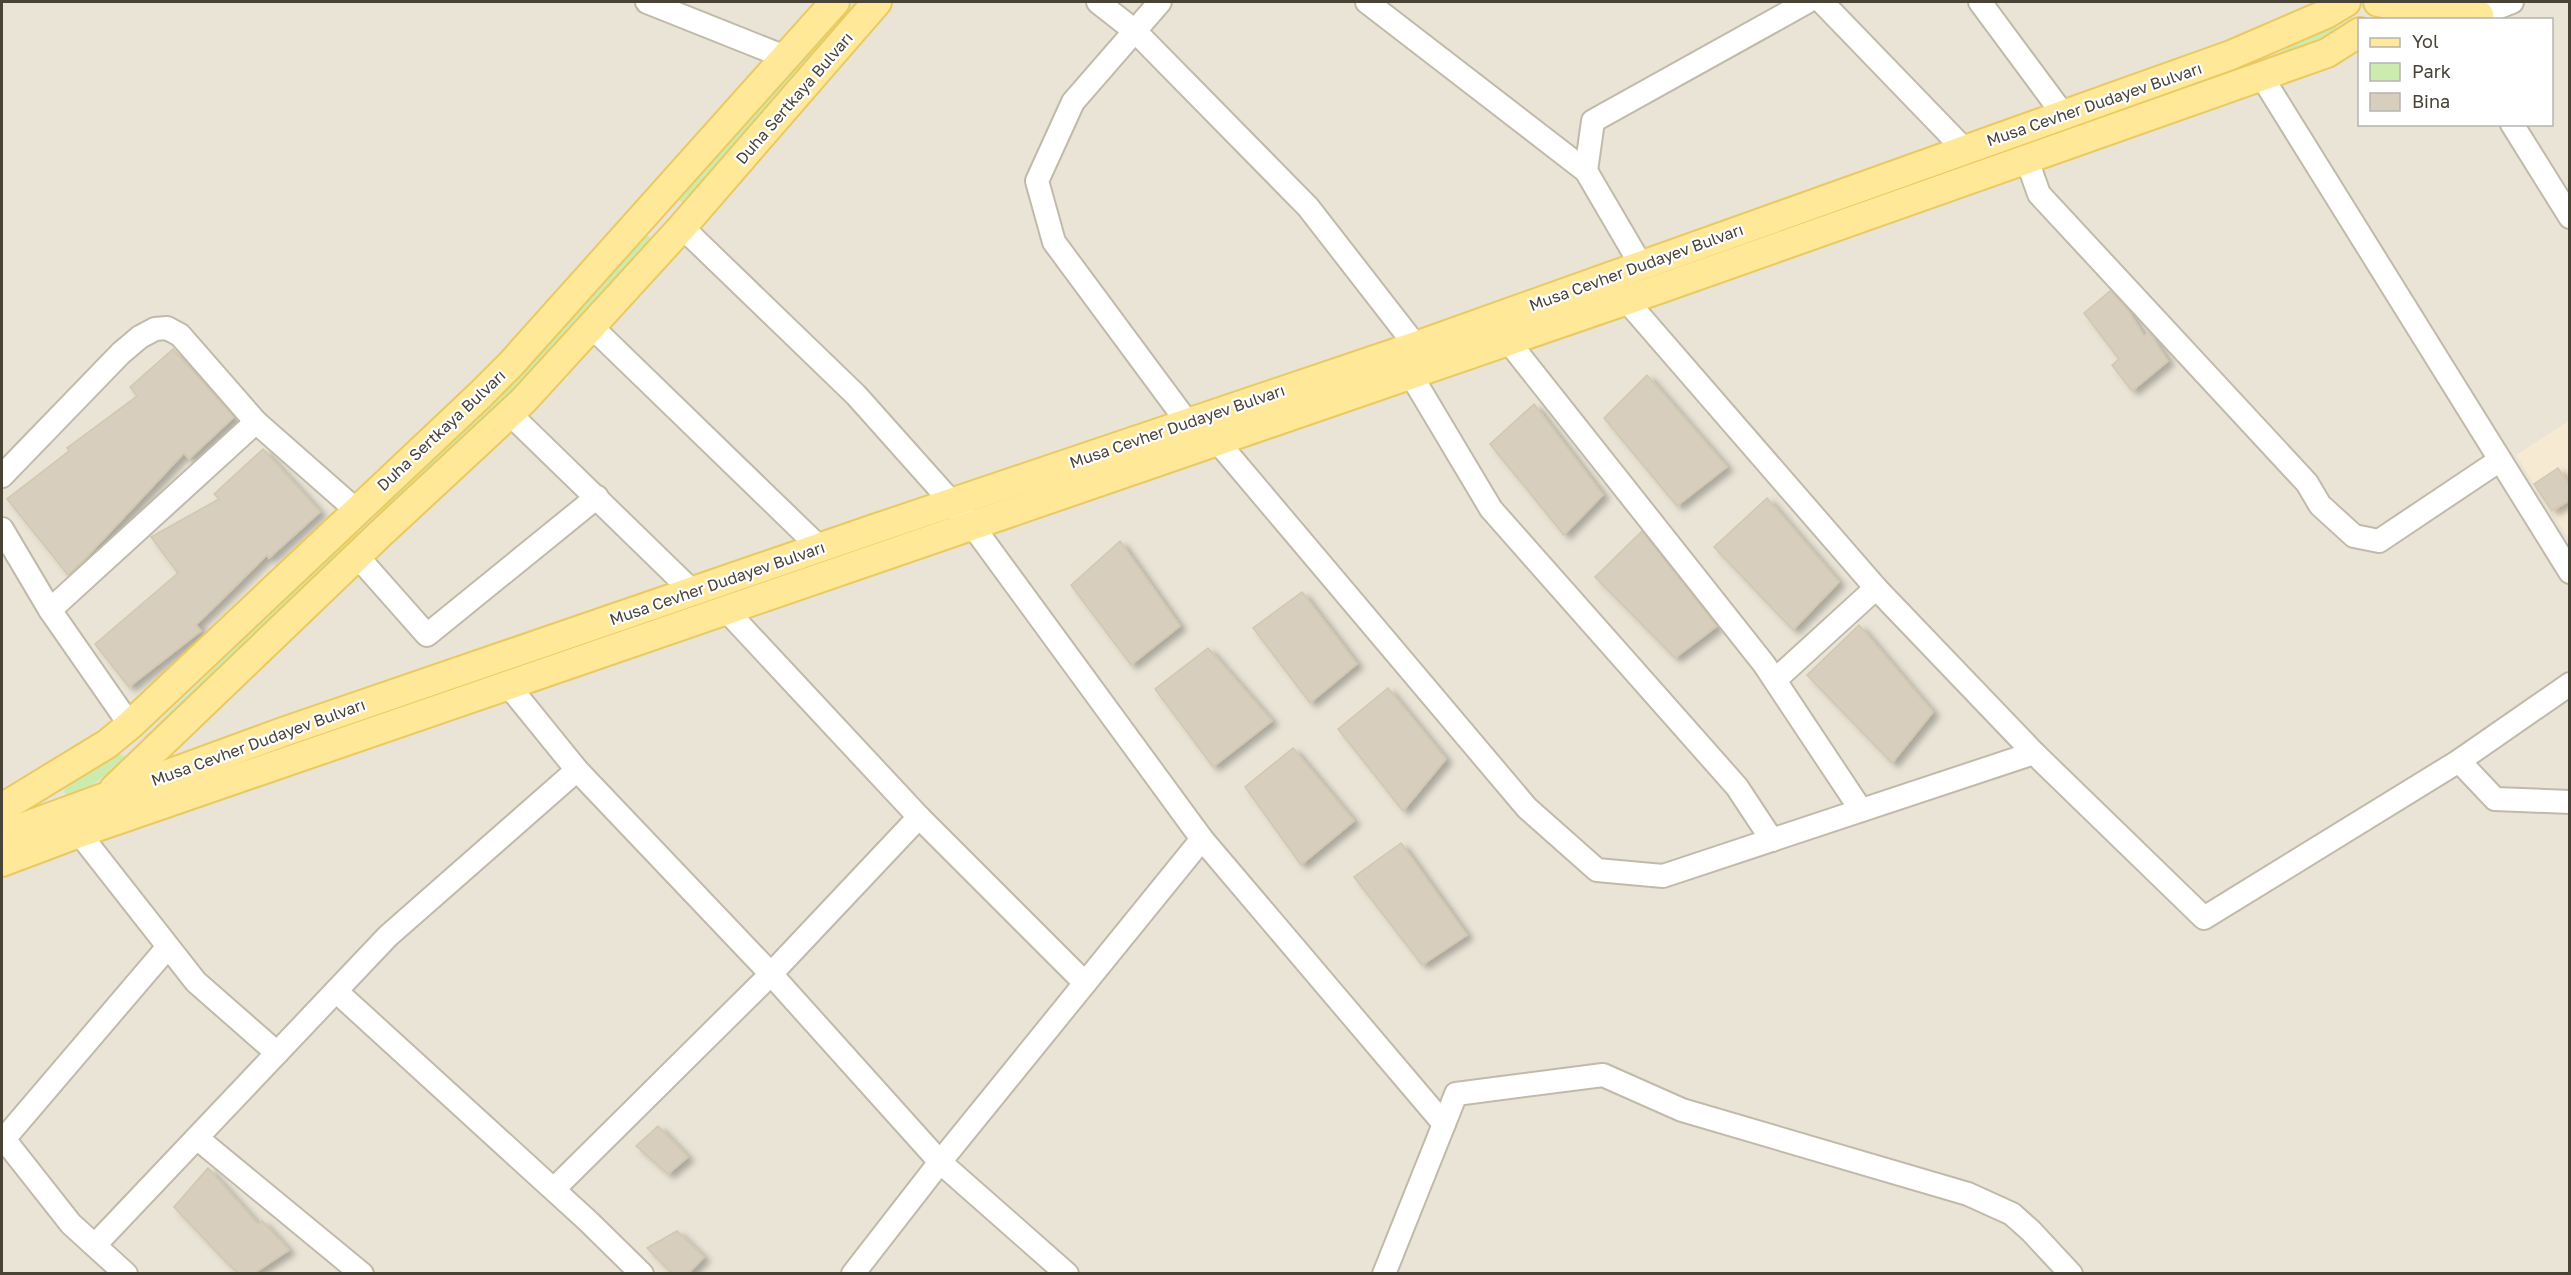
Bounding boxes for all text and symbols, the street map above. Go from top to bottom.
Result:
legend [2358,18,2553,126]
street label: Duha Sertkaya Bulvarı [731,28,857,168]
text: Yol [2412,30,2439,52]
street label: Musa Cevher Dudayev Bulvarı [1984,58,2204,150]
text: Park [2412,60,2451,82]
text: Bina [2412,90,2450,112]
street label: Musa Cevher Dudayev Bulvarı [1526,219,1746,315]
street label: Duha Sertkaya Bulvarı [373,365,509,495]
street label: Musa Cevher Dudayev Bulvarı [1067,380,1287,472]
street label: Musa Cevher Dudayev Bulvarı [607,537,827,629]
street label: Musa Cevher Dudayev Bulvarı [148,694,368,790]

